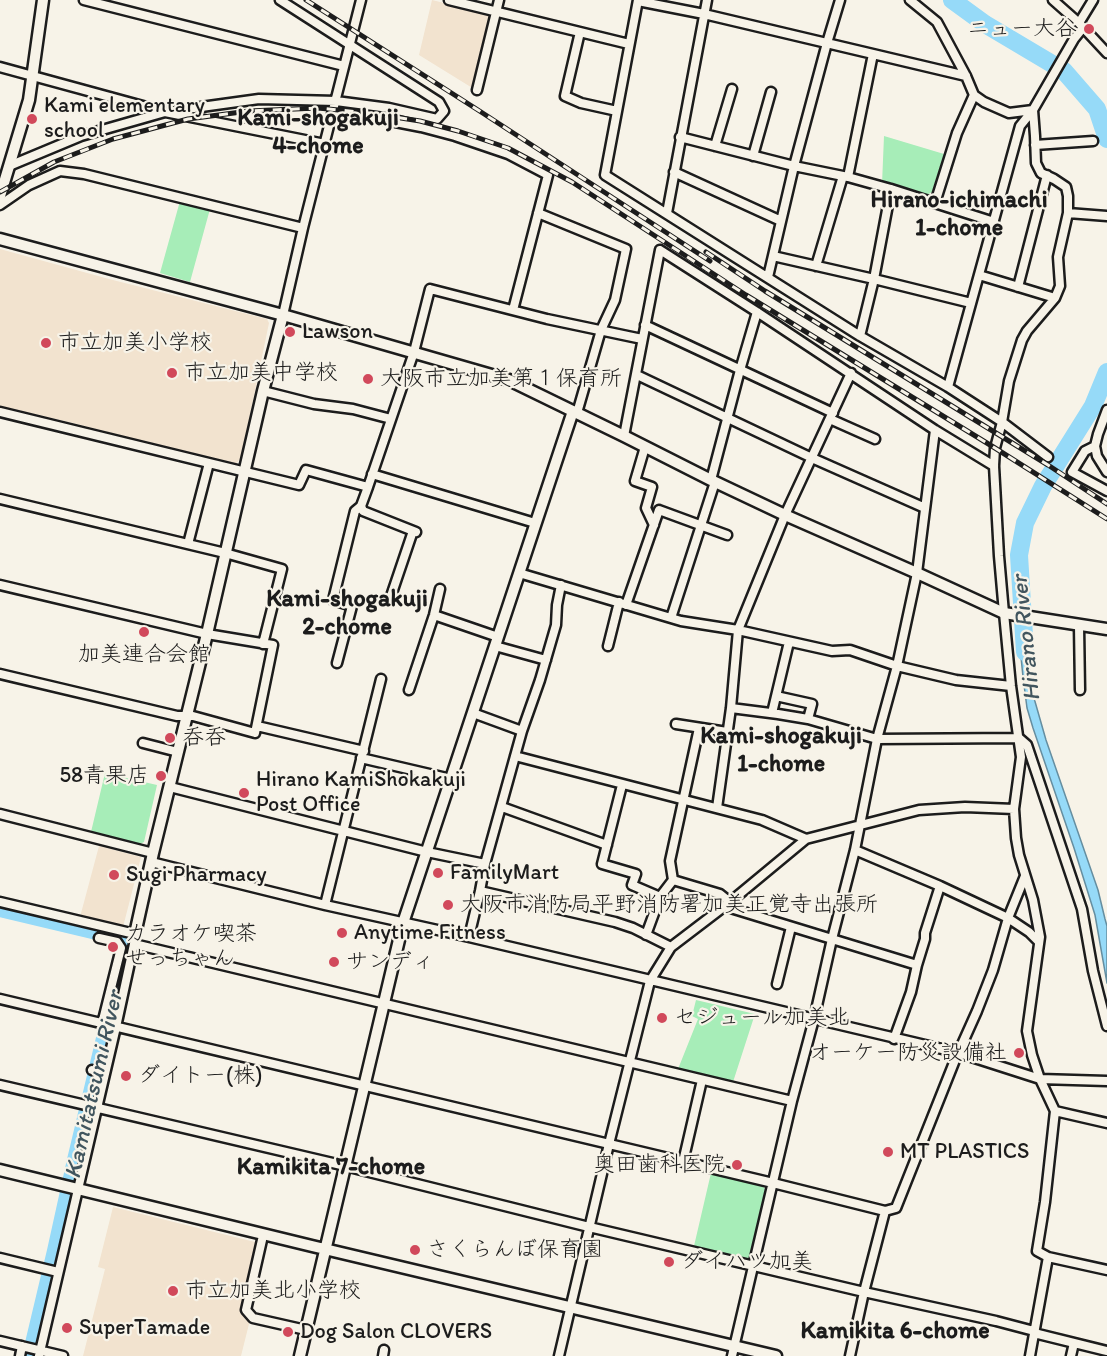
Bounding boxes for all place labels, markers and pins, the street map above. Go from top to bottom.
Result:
place label: ニュー大谷 [967,16,1077,42]
marker: ニュー大谷 [1082,22,1096,36]
place label: Kami elementary school [44,93,205,144]
marker: Kami elementary school [25,112,39,126]
place label: Lawson [302,319,373,345]
marker: Lawson [283,325,297,339]
place label: 市立加美小学校 [58,330,212,356]
marker: 市立加美小学校 [39,336,53,350]
place label: 市立加美中学校 [184,360,338,386]
marker: 市立加美中学校 [165,366,179,380]
place label: 大阪市立加美第１保育所 [380,366,622,392]
marker: 大阪市立加美第１保育所 [361,372,375,386]
marker: 加美連合会館 [137,625,151,639]
place label: 加美連合会館 [78,642,210,668]
place label: 呑呑 [182,725,226,751]
marker: 呑呑 [163,731,177,745]
place label: 58青果店 [59,763,149,789]
place label: Hirano KamiShokakuji Post Office [256,767,466,818]
marker: 58青果店 [154,769,168,783]
marker: Hirano KamiShokakuji Post Office [237,786,251,800]
place label: FamilyMart [450,860,559,886]
place label: Sugi Pharmacy [126,862,267,888]
marker: FamilyMart [431,866,445,880]
marker: Sugi Pharmacy [107,868,121,882]
place label: 大阪市消防局平野消防署加美正覚寺出張所 [460,892,878,918]
marker: 大阪市消防局平野消防署加美正覚寺出張所 [441,898,455,912]
place label: Anytime Fitness [354,920,506,946]
place label: カラオケ喫茶 せっちゃん [125,921,257,972]
marker: Anytime Fitness [335,926,349,940]
marker: カラオケ喫茶 せっちゃん [106,940,120,954]
place label: サンディ [346,949,434,975]
marker: サンディ [327,955,341,969]
place label: セジュール加美北 [674,1005,850,1031]
marker: セジュール加美北 [655,1011,669,1025]
place label: オーケー防災設備社 [809,1040,1007,1066]
marker: オーケー防災設備社 [1012,1046,1026,1060]
place label: ダイトー(株) [138,1063,262,1089]
marker: ダイトー(株) [119,1069,133,1083]
place label: MT PLASTICS [900,1139,1029,1165]
marker: MT PLASTICS [881,1145,895,1159]
place label: 奥田歯科医院 [593,1152,725,1178]
marker: 奥田歯科医院 [730,1158,744,1172]
place label: さくらんぼ保育園 [427,1237,603,1263]
marker: さくらんぼ保育園 [408,1243,422,1257]
place label: ダイハツ加美 [681,1249,813,1275]
marker: ダイハツ加美 [662,1255,676,1269]
place label: 市立加美北小学校 [185,1278,361,1304]
marker: 市立加美北小学校 [166,1284,180,1298]
place label: SuperTamade [79,1315,210,1341]
place label: Dog Salon CLOVERS [300,1319,492,1345]
marker: SuperTamade [60,1321,74,1335]
marker: Dog Salon CLOVERS [281,1325,295,1339]

